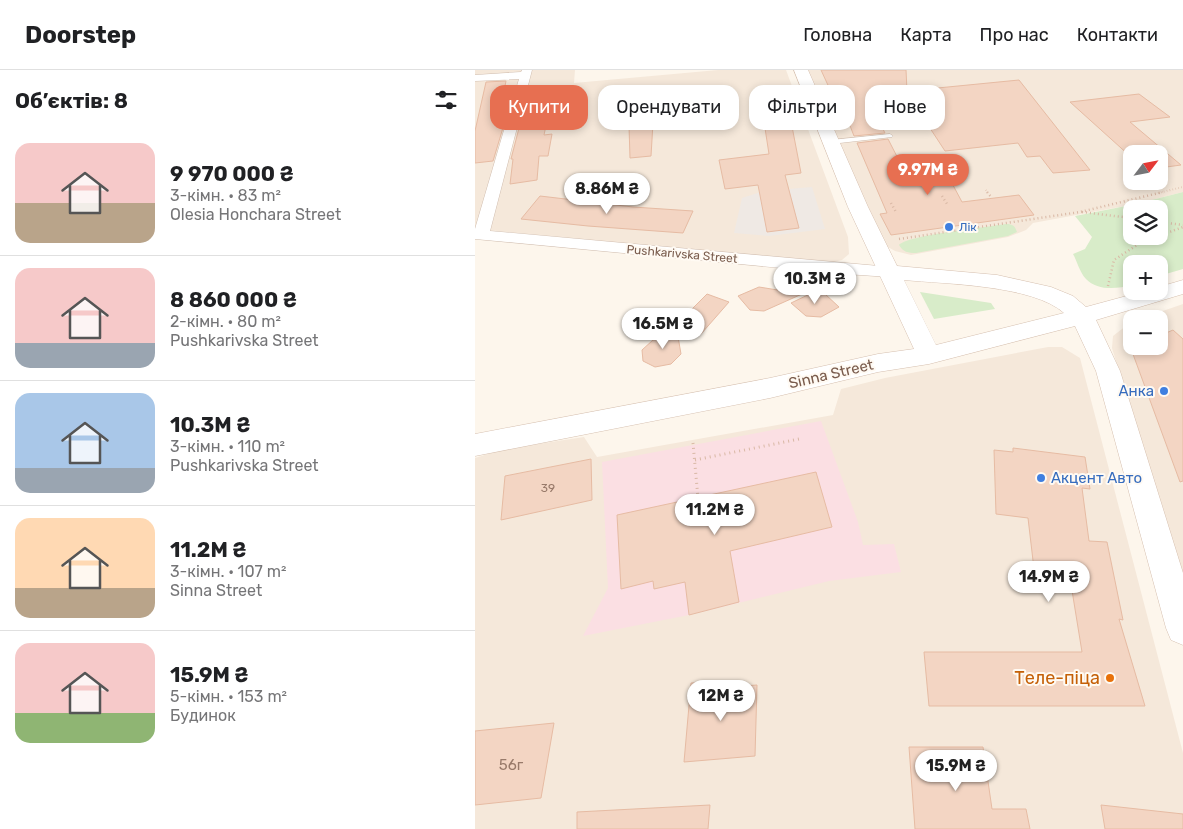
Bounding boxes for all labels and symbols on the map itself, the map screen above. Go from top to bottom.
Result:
north arrow [1123,145,1167,190]
pin: 9.97M ₴ [882,154,974,196]
pin: 8.86M ₴ [561,172,653,215]
place label: Лік [959,220,977,234]
marker: Лік [943,221,955,233]
street label: Pushkarivska Street [626,242,738,266]
pin: 10.3M ₴ [769,262,861,305]
pin: 16.5M ₴ [617,308,709,350]
street label: Sinna Street [787,355,875,392]
place label: Анка [1118,382,1154,400]
marker: Анка [1158,385,1170,397]
place label: Акцент Авто [1051,469,1142,487]
marker: Акцент Авто [1035,472,1047,484]
house number: 39 [541,481,555,495]
pin: 11.2M ₴ [669,494,761,536]
pin: 14.9M ₴ [1003,560,1095,603]
place label: Теле-піца [1014,667,1100,689]
marker: Теле-піца [1104,672,1116,684]
pin: 12M ₴ [686,680,756,722]
pin: 15.9M ₴ [910,750,1002,792]
house number: 56г [499,756,524,774]

